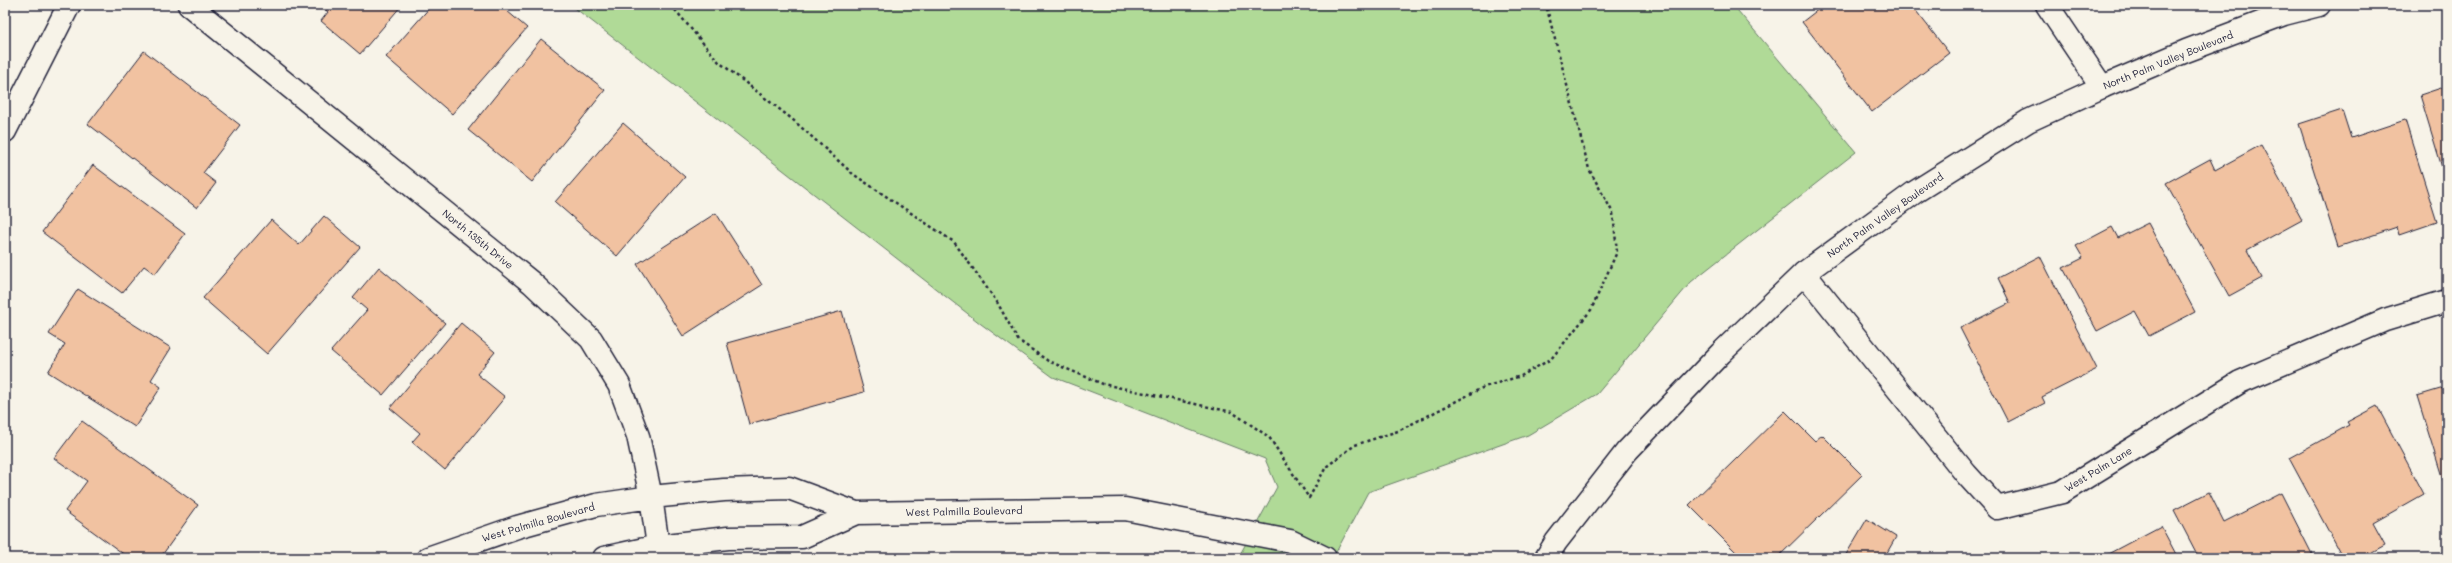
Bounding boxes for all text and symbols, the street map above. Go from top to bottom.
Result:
street label: North Palm Valley Boulevard [2101,27,2235,93]
street label: North Palm Valley Boulevard [1824,169,1946,261]
street label: North 135th Drive [440,206,516,272]
street label: West Palm Lane [2062,443,2134,495]
street label: West Palmilla Boulevard [480,499,596,545]
street label: West Palmilla Boulevard [905,503,1023,519]

